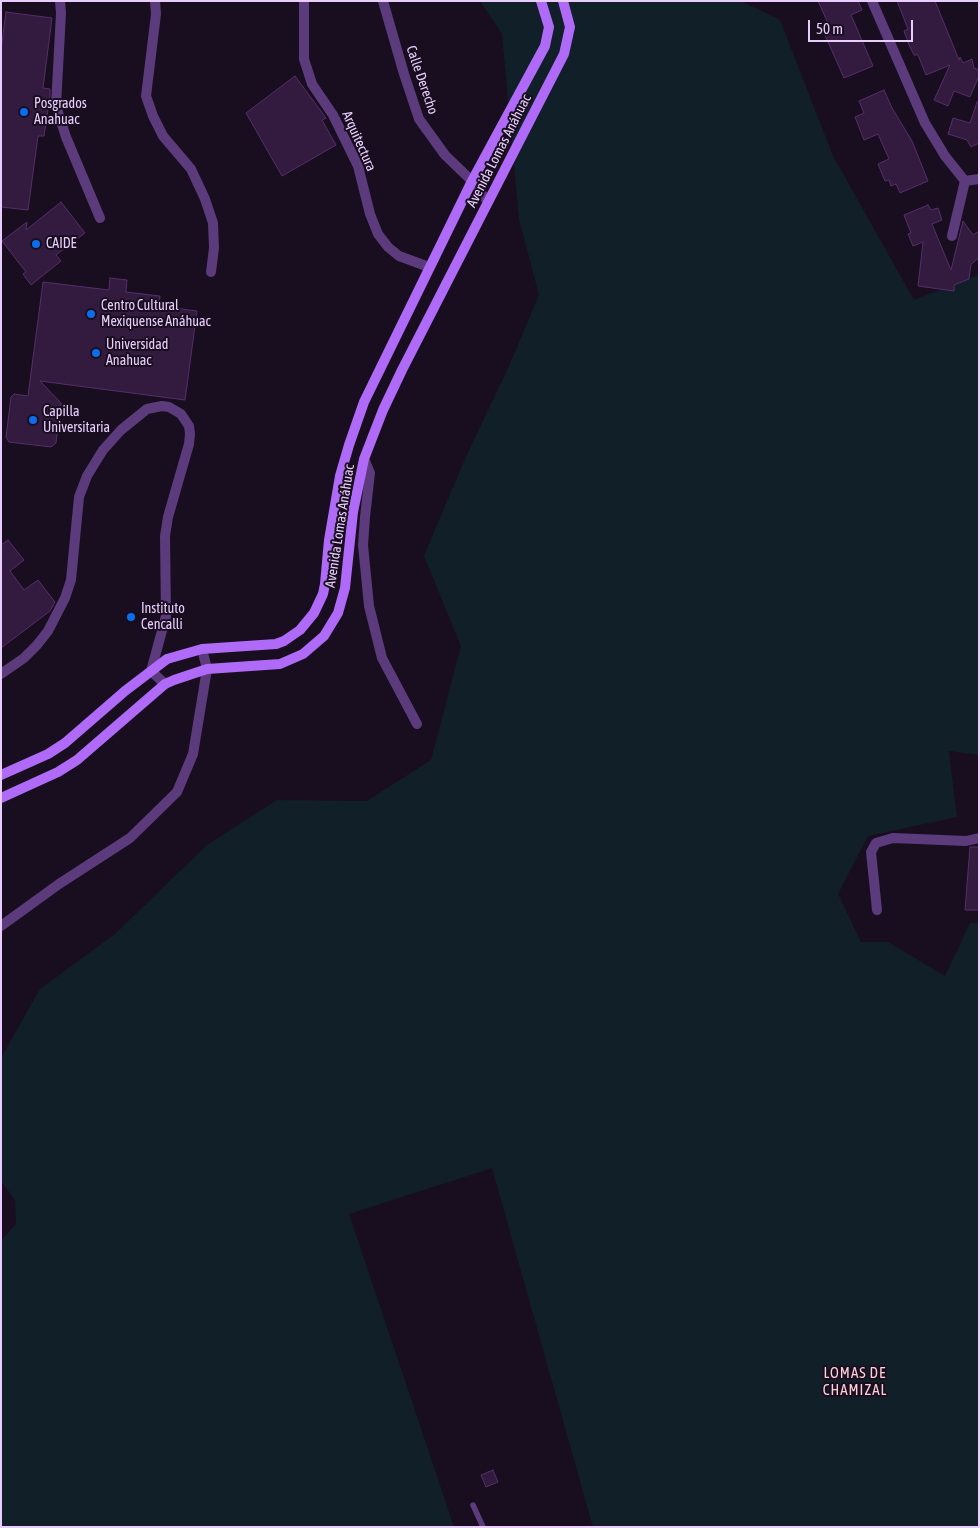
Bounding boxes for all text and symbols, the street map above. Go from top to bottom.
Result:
scale bar [810,10,915,42]
text: 50 m [816,20,843,37]
street label: Calle Derecho [402,43,442,117]
street label: Avenida Lomas Anáhuac [463,92,535,210]
place label: Posgrados Anahuac [34,96,87,128]
marker: Posgrados Anahuac [18,106,30,118]
street label: Arquitectura [338,108,380,174]
place label: CAIDE [46,236,77,252]
marker: CAIDE [30,238,42,250]
place label: Centro Cultural Mexiquense Anáhuac [101,298,211,331]
marker: Centro Cultural Mexiquense Anáhuac [85,308,97,320]
place label: Universidad Anahuac [106,337,168,370]
marker: Universidad Anahuac [90,347,102,359]
place label: Capilla Universitaria [43,404,110,437]
marker: Capilla Universitaria [27,414,39,426]
street label: Avenida Lomas Anáhuac [322,463,358,589]
place label: Instituto Cencalli [141,601,185,634]
marker: Instituto Cencalli [125,611,137,623]
district label: LOMAS DE CHAMIZAL [822,1364,888,1399]

